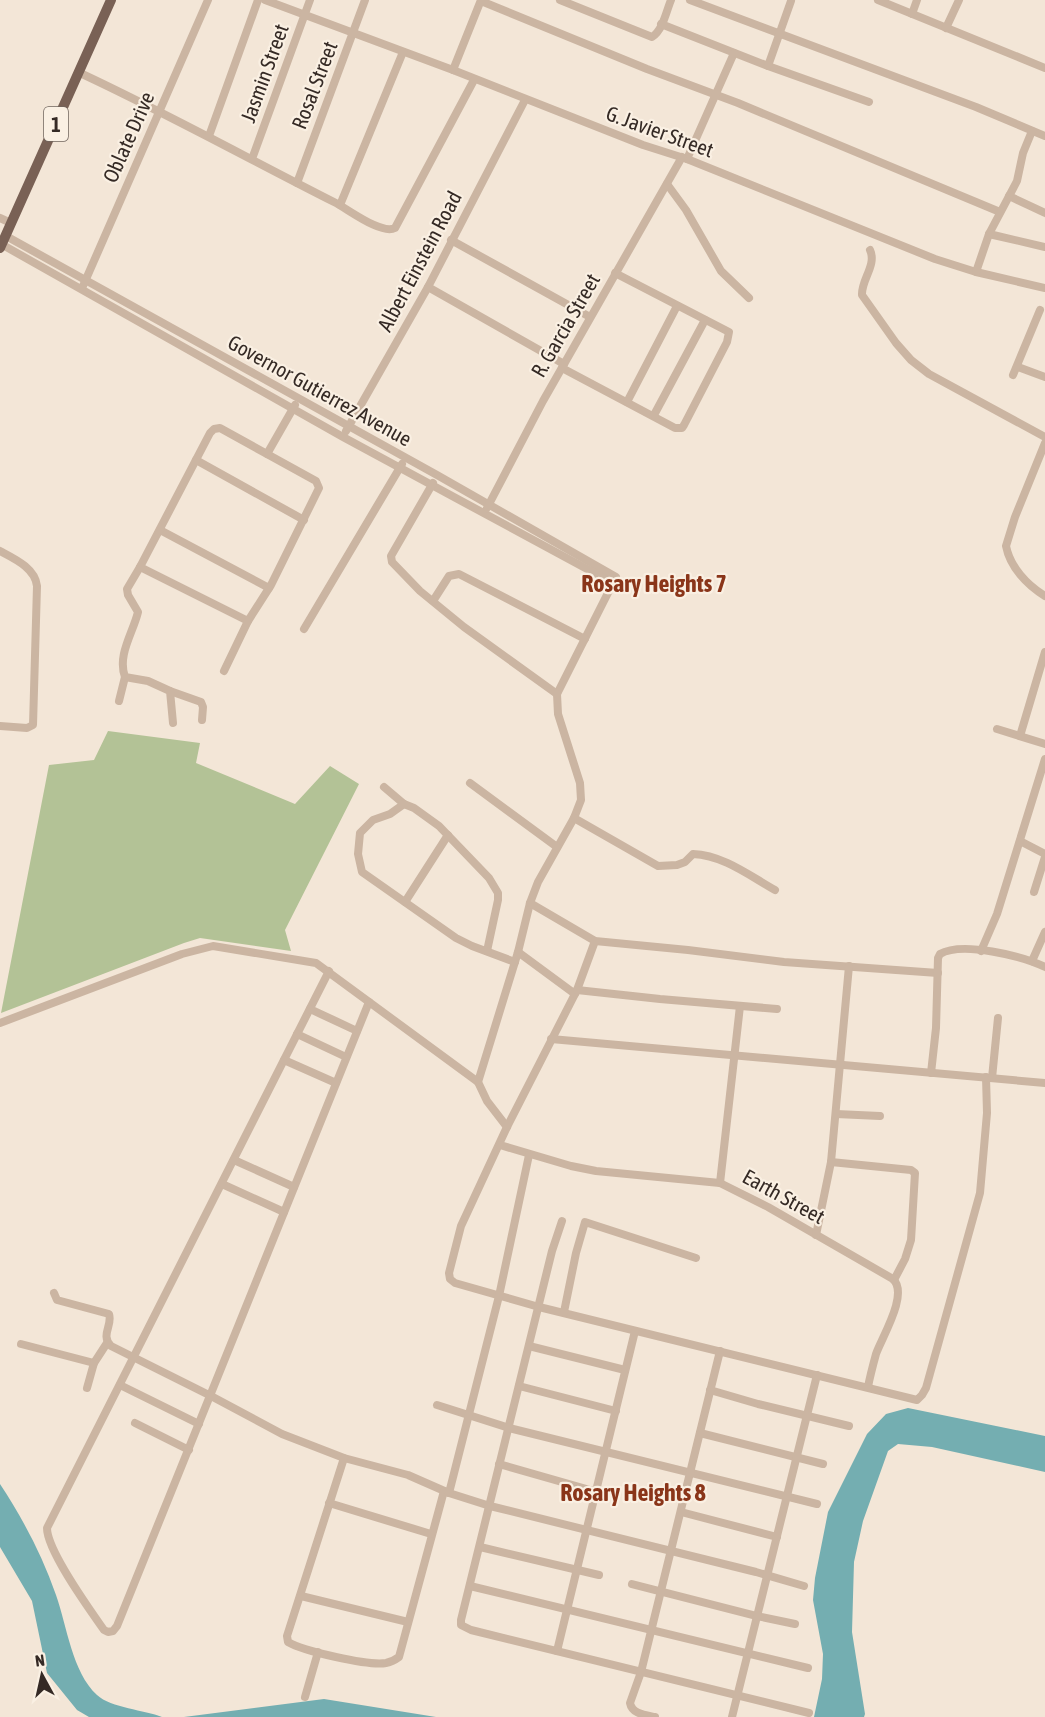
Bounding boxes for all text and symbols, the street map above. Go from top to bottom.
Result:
street label: Jasmin Street [235,21,293,125]
street label: Rosal Street [286,38,342,132]
street label: Oblate Drive [97,88,159,186]
street label: G. Javier Street [603,101,717,161]
road number: 1 [44,107,68,141]
street label: Albert Einstein Road [372,187,466,335]
street label: R. Garcia Street [526,269,604,381]
street label: Governor Gutierrez Avenue [224,330,416,450]
district label: Rosary Heights 7 [581,570,727,597]
street label: Earth Street [739,1164,829,1228]
district label: Rosary Heights 8 [560,1479,706,1506]
north arrow [12,1645,72,1705]
text: N [34,1651,46,1670]

